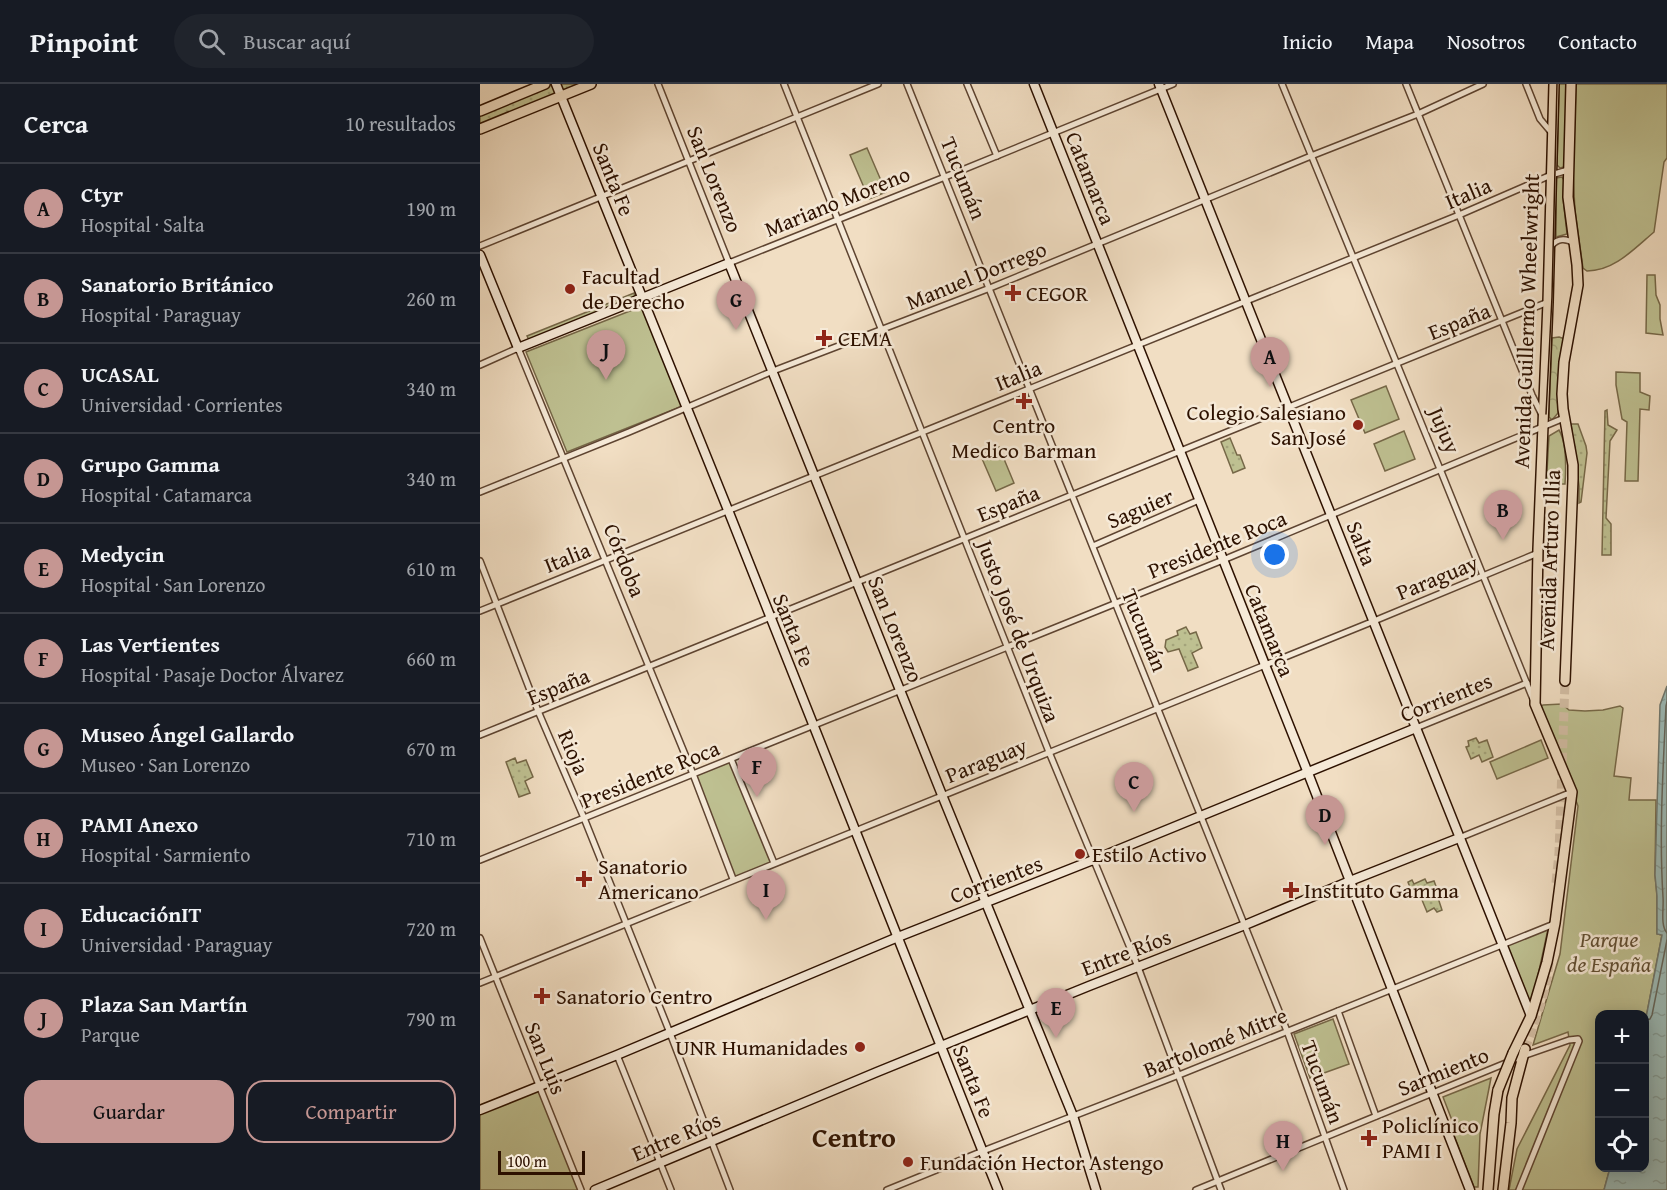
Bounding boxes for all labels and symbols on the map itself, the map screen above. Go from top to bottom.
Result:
street label: San Lorenzo [679,121,751,237]
street label: Catamarca [1058,127,1124,230]
street label: Tucumán [933,132,995,225]
street label: Santa Fe [585,137,643,221]
street label: Mariano Moreno [759,157,915,245]
street label: Italia [1440,169,1497,217]
street label: Avenida Guillermo Wheelwright [1505,173,1547,469]
street label: Manuel Dorrego [901,232,1051,318]
place label: Facultad de Derecho [582,260,685,317]
place label: CEGOR [1026,277,1088,309]
pin: G [716,280,756,330]
marker: Facultad de Derecho [563,282,577,296]
marker: CEGOR [1004,284,1022,302]
street label: España [1423,294,1496,348]
place label: CEMA [838,322,893,354]
marker: CEMA [815,329,833,347]
pin: J [586,330,626,380]
pin: A [1250,338,1290,387]
street label: Italia [990,351,1047,399]
marker: Centro Medico Barman [1015,392,1033,410]
place label: Colegio Salesiano San José [1187,396,1346,453]
street label: Jujuy [1420,399,1469,458]
place label: Centro Medico Barman [952,409,1097,466]
marker: Colegio Salesiano San José [1351,418,1365,432]
street label: Avenida Arturo Illia [1530,468,1568,651]
street label: España [972,476,1045,530]
street label: Saguier [1102,480,1178,536]
pin: B [1484,490,1522,540]
street label: Presidente Roca [1143,501,1292,586]
street label: Salta [1339,516,1386,571]
street label: Córdoba [596,518,654,602]
street label: Justo José de Urquiza [968,532,1069,728]
street label: Italia [539,533,596,581]
your location [1260,540,1289,569]
street label: Paraguay [1391,546,1483,608]
street label: San Lorenzo [860,571,932,687]
street label: Catamarca [1237,579,1303,682]
street label: Tucumán [1114,584,1176,677]
street label: Santa Fe [765,588,823,672]
street label: España [522,659,595,713]
street label: Corrientes [1395,664,1497,730]
street label: Rioja [550,724,598,780]
street label: Paraguay [940,729,1032,791]
street label: Presidente Roca [576,731,725,816]
pin: F [738,748,776,797]
pin: C [1114,762,1154,812]
pin: D [1306,796,1344,845]
place label: Estilo Activo [1092,838,1207,870]
street label: Corrientes [945,847,1047,911]
marker: Estilo Activo [1073,847,1087,861]
place label: Sanatorio Americano [598,850,699,907]
marker: Sanatorio Americano [575,870,593,888]
pin: I [746,870,786,920]
place label: Instituto Gamma [1304,874,1460,906]
marker: Instituto Gamma [1282,881,1300,899]
street label: Entre Ríos [1076,920,1176,984]
park label: Parque de España [1567,923,1651,980]
place label: Sanatorio Centro [556,980,713,1012]
marker: Sanatorio Centro [533,987,551,1005]
pin: E [1036,988,1076,1038]
street label: Bartolomé Mitre [1138,999,1292,1085]
street label: San Luis [517,1017,575,1099]
place label: UNR Humanidades [675,1031,848,1063]
street label: Tucumán [1293,1036,1353,1129]
street label: Sarmiento [1392,1038,1494,1104]
street label: Santa Fe [945,1039,1003,1123]
marker: UNR Humanidades [853,1040,867,1054]
street label: Entre Ríos [627,1103,725,1169]
place label: Policlínico PAMI I [1382,1109,1479,1166]
district label: Centro [812,1116,896,1157]
pin: H [1264,1122,1302,1171]
marker: Policlínico PAMI I [1360,1129,1378,1147]
place label: Fundación Hector Astengo [920,1146,1164,1178]
scale bar [498,1148,585,1176]
marker: Fundación Hector Astengo [901,1155,915,1169]

